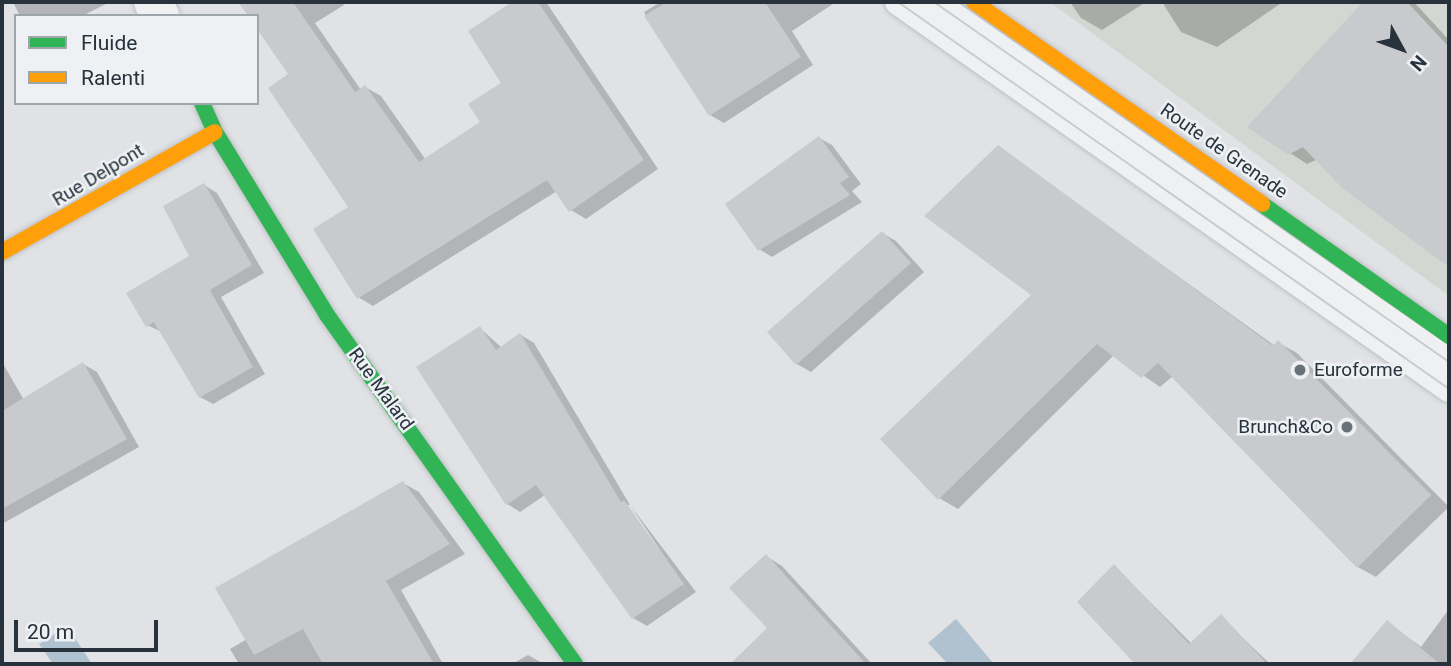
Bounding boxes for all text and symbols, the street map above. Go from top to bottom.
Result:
legend [14,14,259,105]
north arrow [1367,14,1437,84]
text: Fluide [81,31,137,55]
text: N [1405,51,1431,76]
text: Ralenti [81,66,145,90]
street label: Route de Grenade [1156,99,1292,203]
street label: Rue Delpont [48,139,148,211]
street label: Rue Malard [344,344,418,434]
place label: Euroforme [1314,359,1403,381]
marker: Euroforme [1292,362,1308,378]
place label: Brunch&Co [1238,416,1333,438]
marker: Brunch&Co [1339,419,1355,435]
scale bar [18,606,161,650]
text: 20 m [27,620,74,644]

